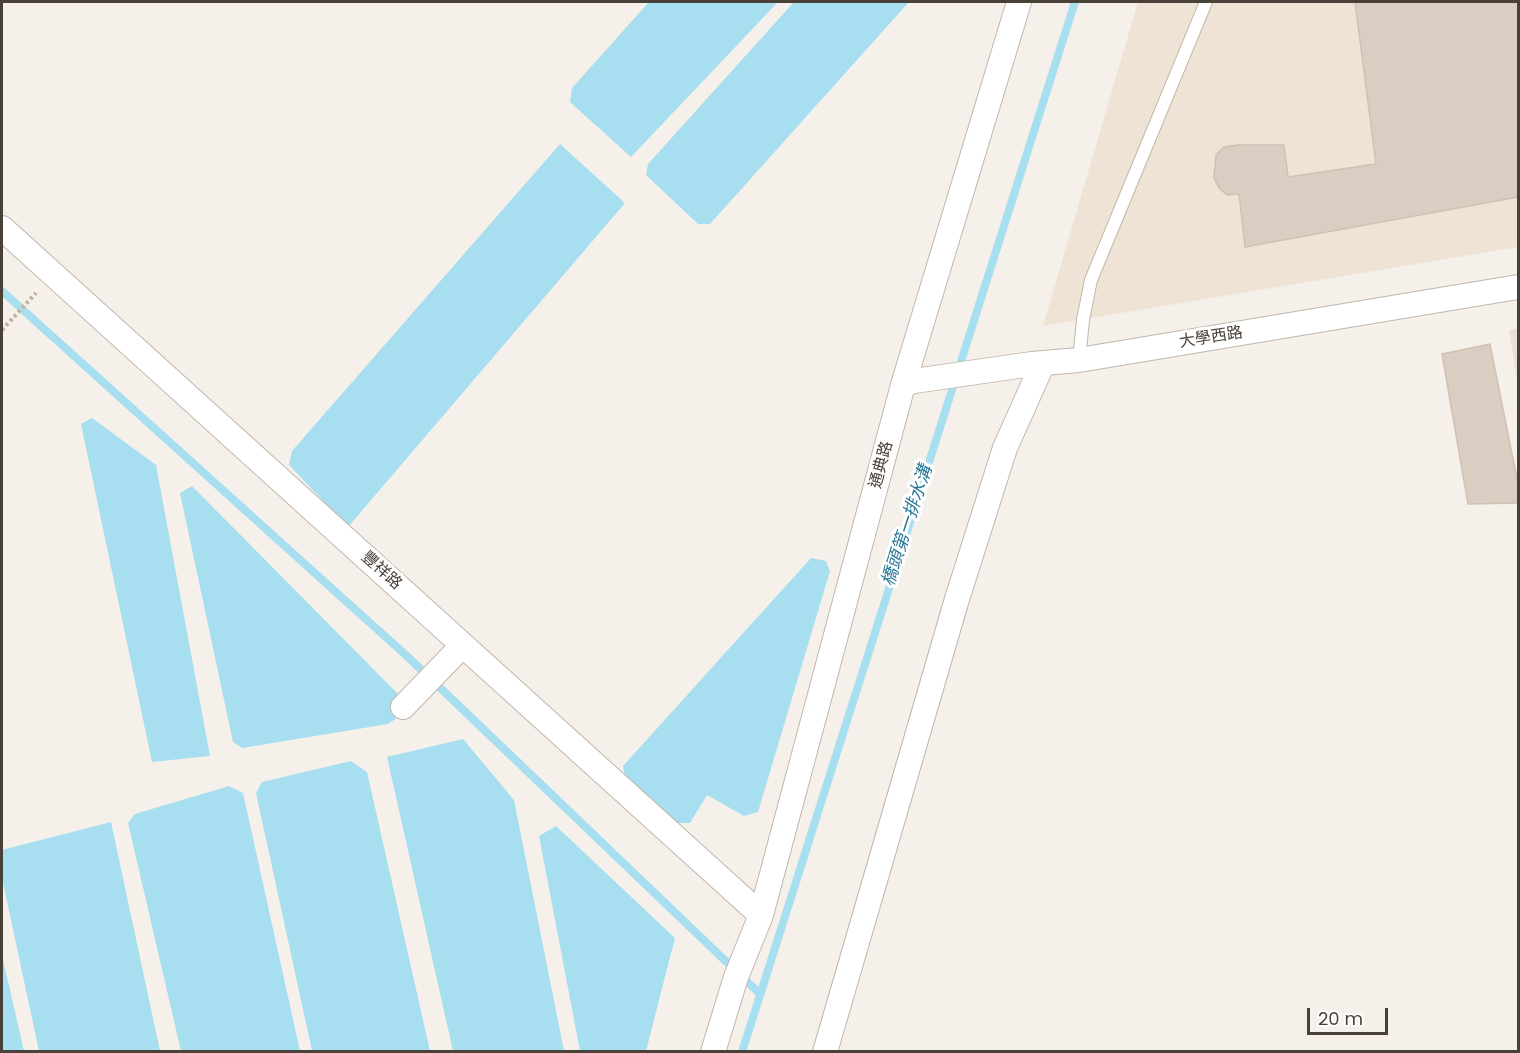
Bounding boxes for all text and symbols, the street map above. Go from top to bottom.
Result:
street label: 大學西路 [1178,324,1244,352]
street label: 通典路 [867,439,897,491]
water label: 橋頭第一排水溝 [878,463,938,589]
street label: 豐祥路 [357,548,405,594]
scale bar [1310,996,1391,1034]
text: 20 m [1318,1006,1363,1031]

